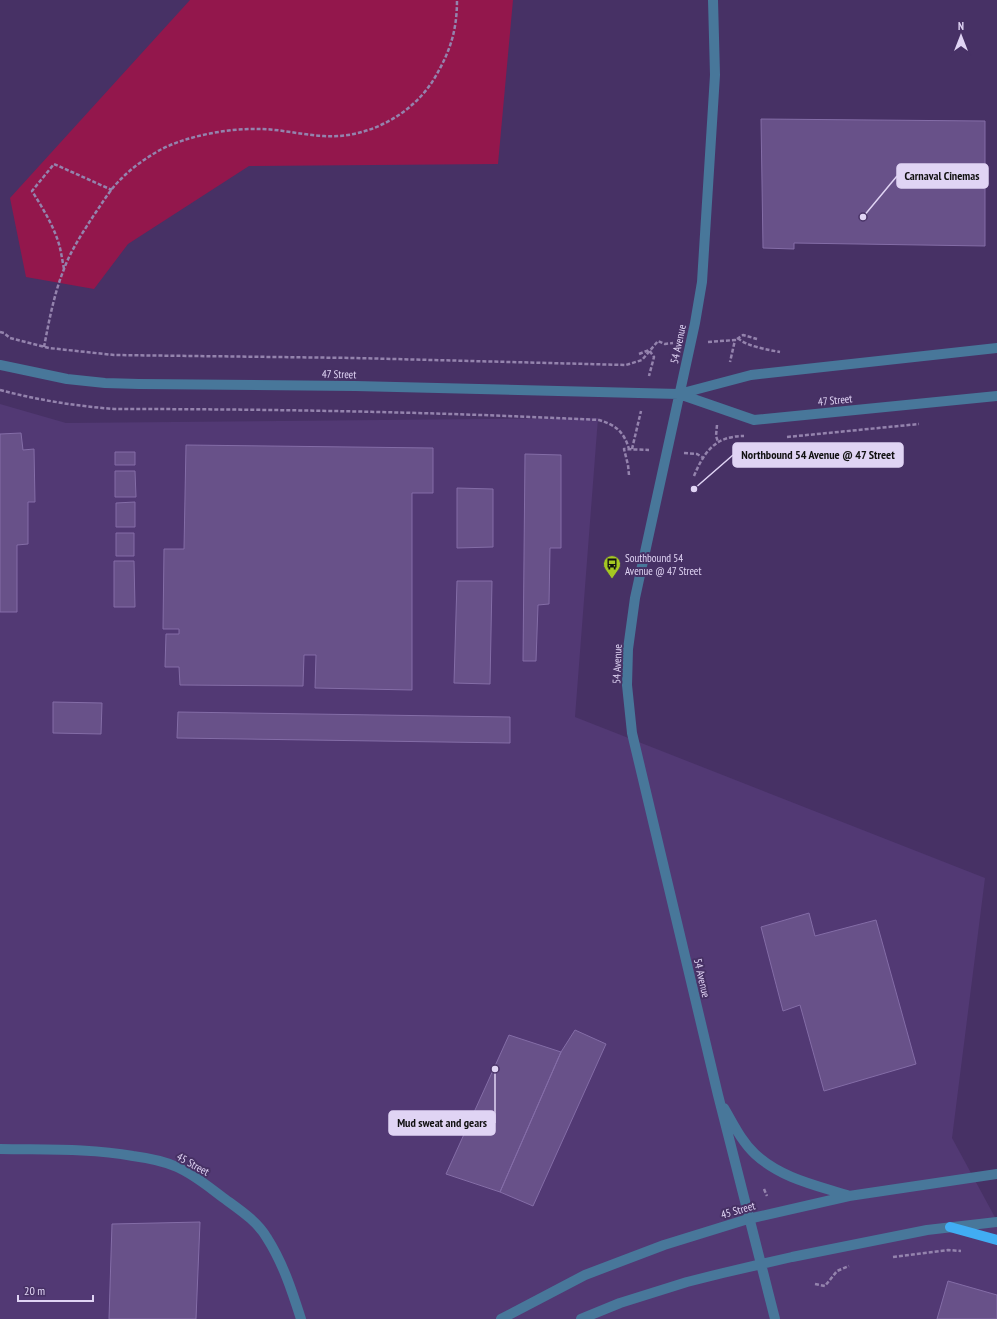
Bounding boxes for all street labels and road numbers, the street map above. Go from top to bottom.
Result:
street label: 54 Avenue [667,323,689,365]
street label: 47 Street [322,367,356,381]
street label: 47 Street [817,391,853,409]
street label: 54 Avenue [609,643,625,684]
street label: 54 Avenue [691,957,713,999]
street label: 45 Street [174,1149,212,1179]
street label: 45 Street [719,1198,757,1222]

